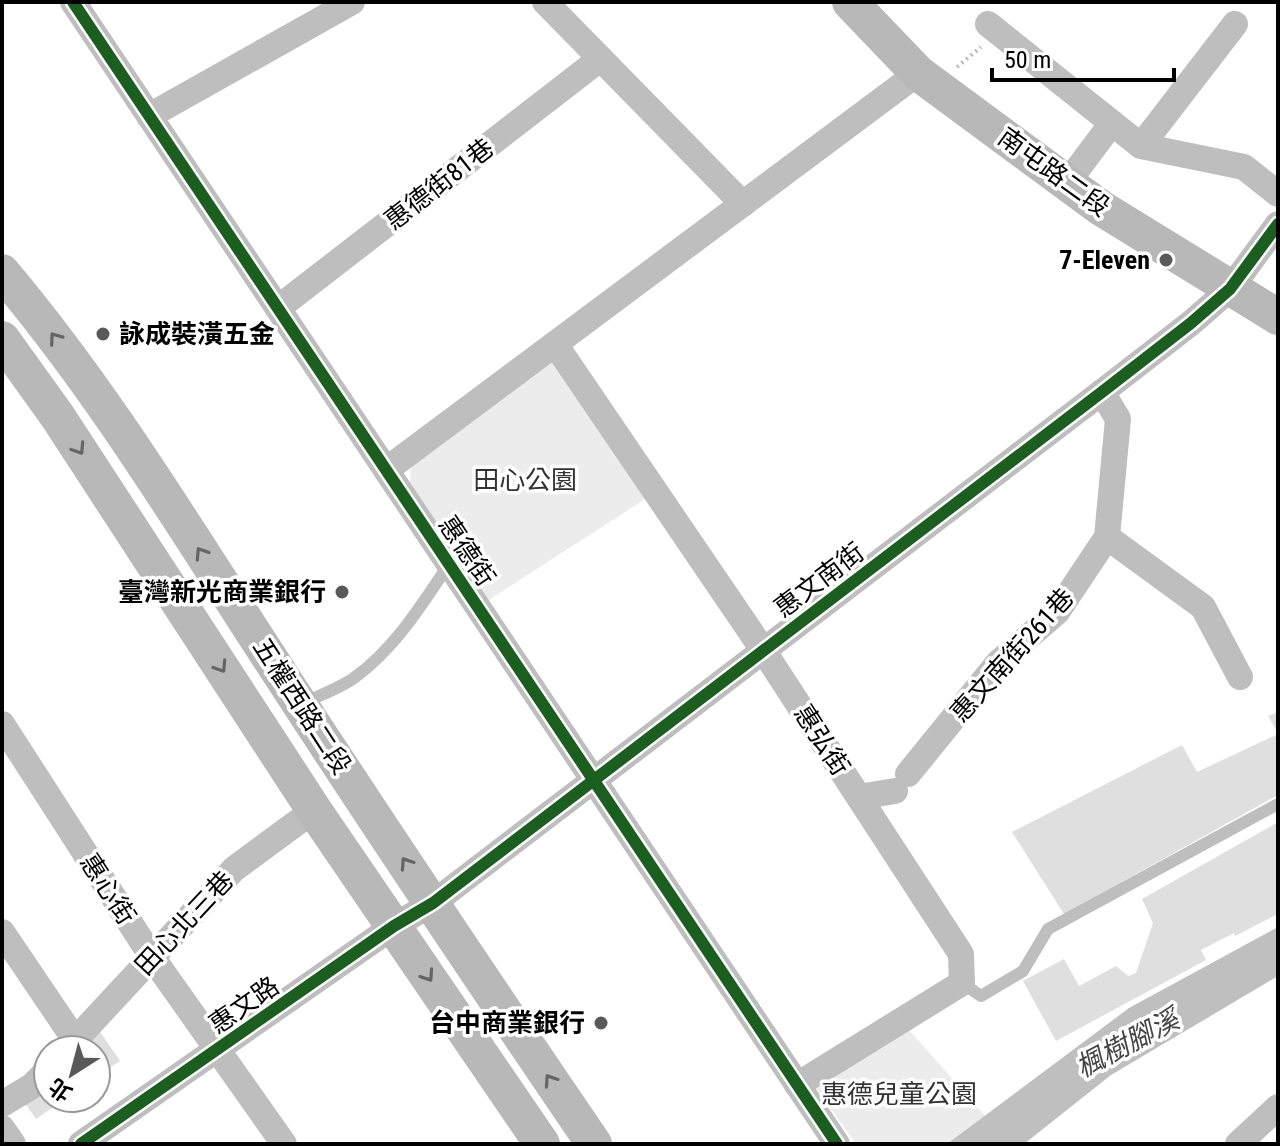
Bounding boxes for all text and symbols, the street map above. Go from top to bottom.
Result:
scale bar [992,32,1174,82]
text: 50 m [1004,46,1051,74]
street label: 南屯路二段 [993,122,1115,222]
street label: 惠德街81巷 [379,132,499,236]
place label: 7-Eleven [1059,245,1150,275]
marker: 7-Eleven [1157,251,1175,269]
place label: 詠成裝潢五金 [119,319,275,349]
marker: 詠成裝潢五金 [94,325,112,343]
one-way arrow [51,332,65,346]
one-way arrow [70,440,85,454]
park label: 田心公園 [473,465,577,495]
street label: 惠德街 [433,510,501,592]
street label: 惠文南街 [768,537,870,623]
one-way arrow [196,547,211,561]
place label: 臺灣新光商業銀行 [118,577,326,607]
street label: 惠文南街261巷 [944,582,1080,728]
marker: 臺灣新光商業銀行 [333,583,351,601]
street label: 五權西路二段 [247,632,357,780]
one-way arrow [211,658,226,672]
street label: 惠弘街 [788,699,856,781]
street label: 惠心街 [74,848,142,930]
one-way arrow [401,858,416,872]
street label: 田心北三巷 [129,865,239,981]
one-way arrow [418,967,433,981]
street label: 惠文路 [203,970,285,1040]
water label: 楓樹腳溪 [1070,1001,1188,1084]
place label: 台中商業銀行 [429,1008,585,1038]
marker: 台中商業銀行 [592,1014,610,1032]
north arrow [32,1034,112,1114]
text: 北 [44,1073,77,1106]
one-way arrow [545,1074,560,1088]
park label: 惠德兒童公園 [821,1079,977,1109]

